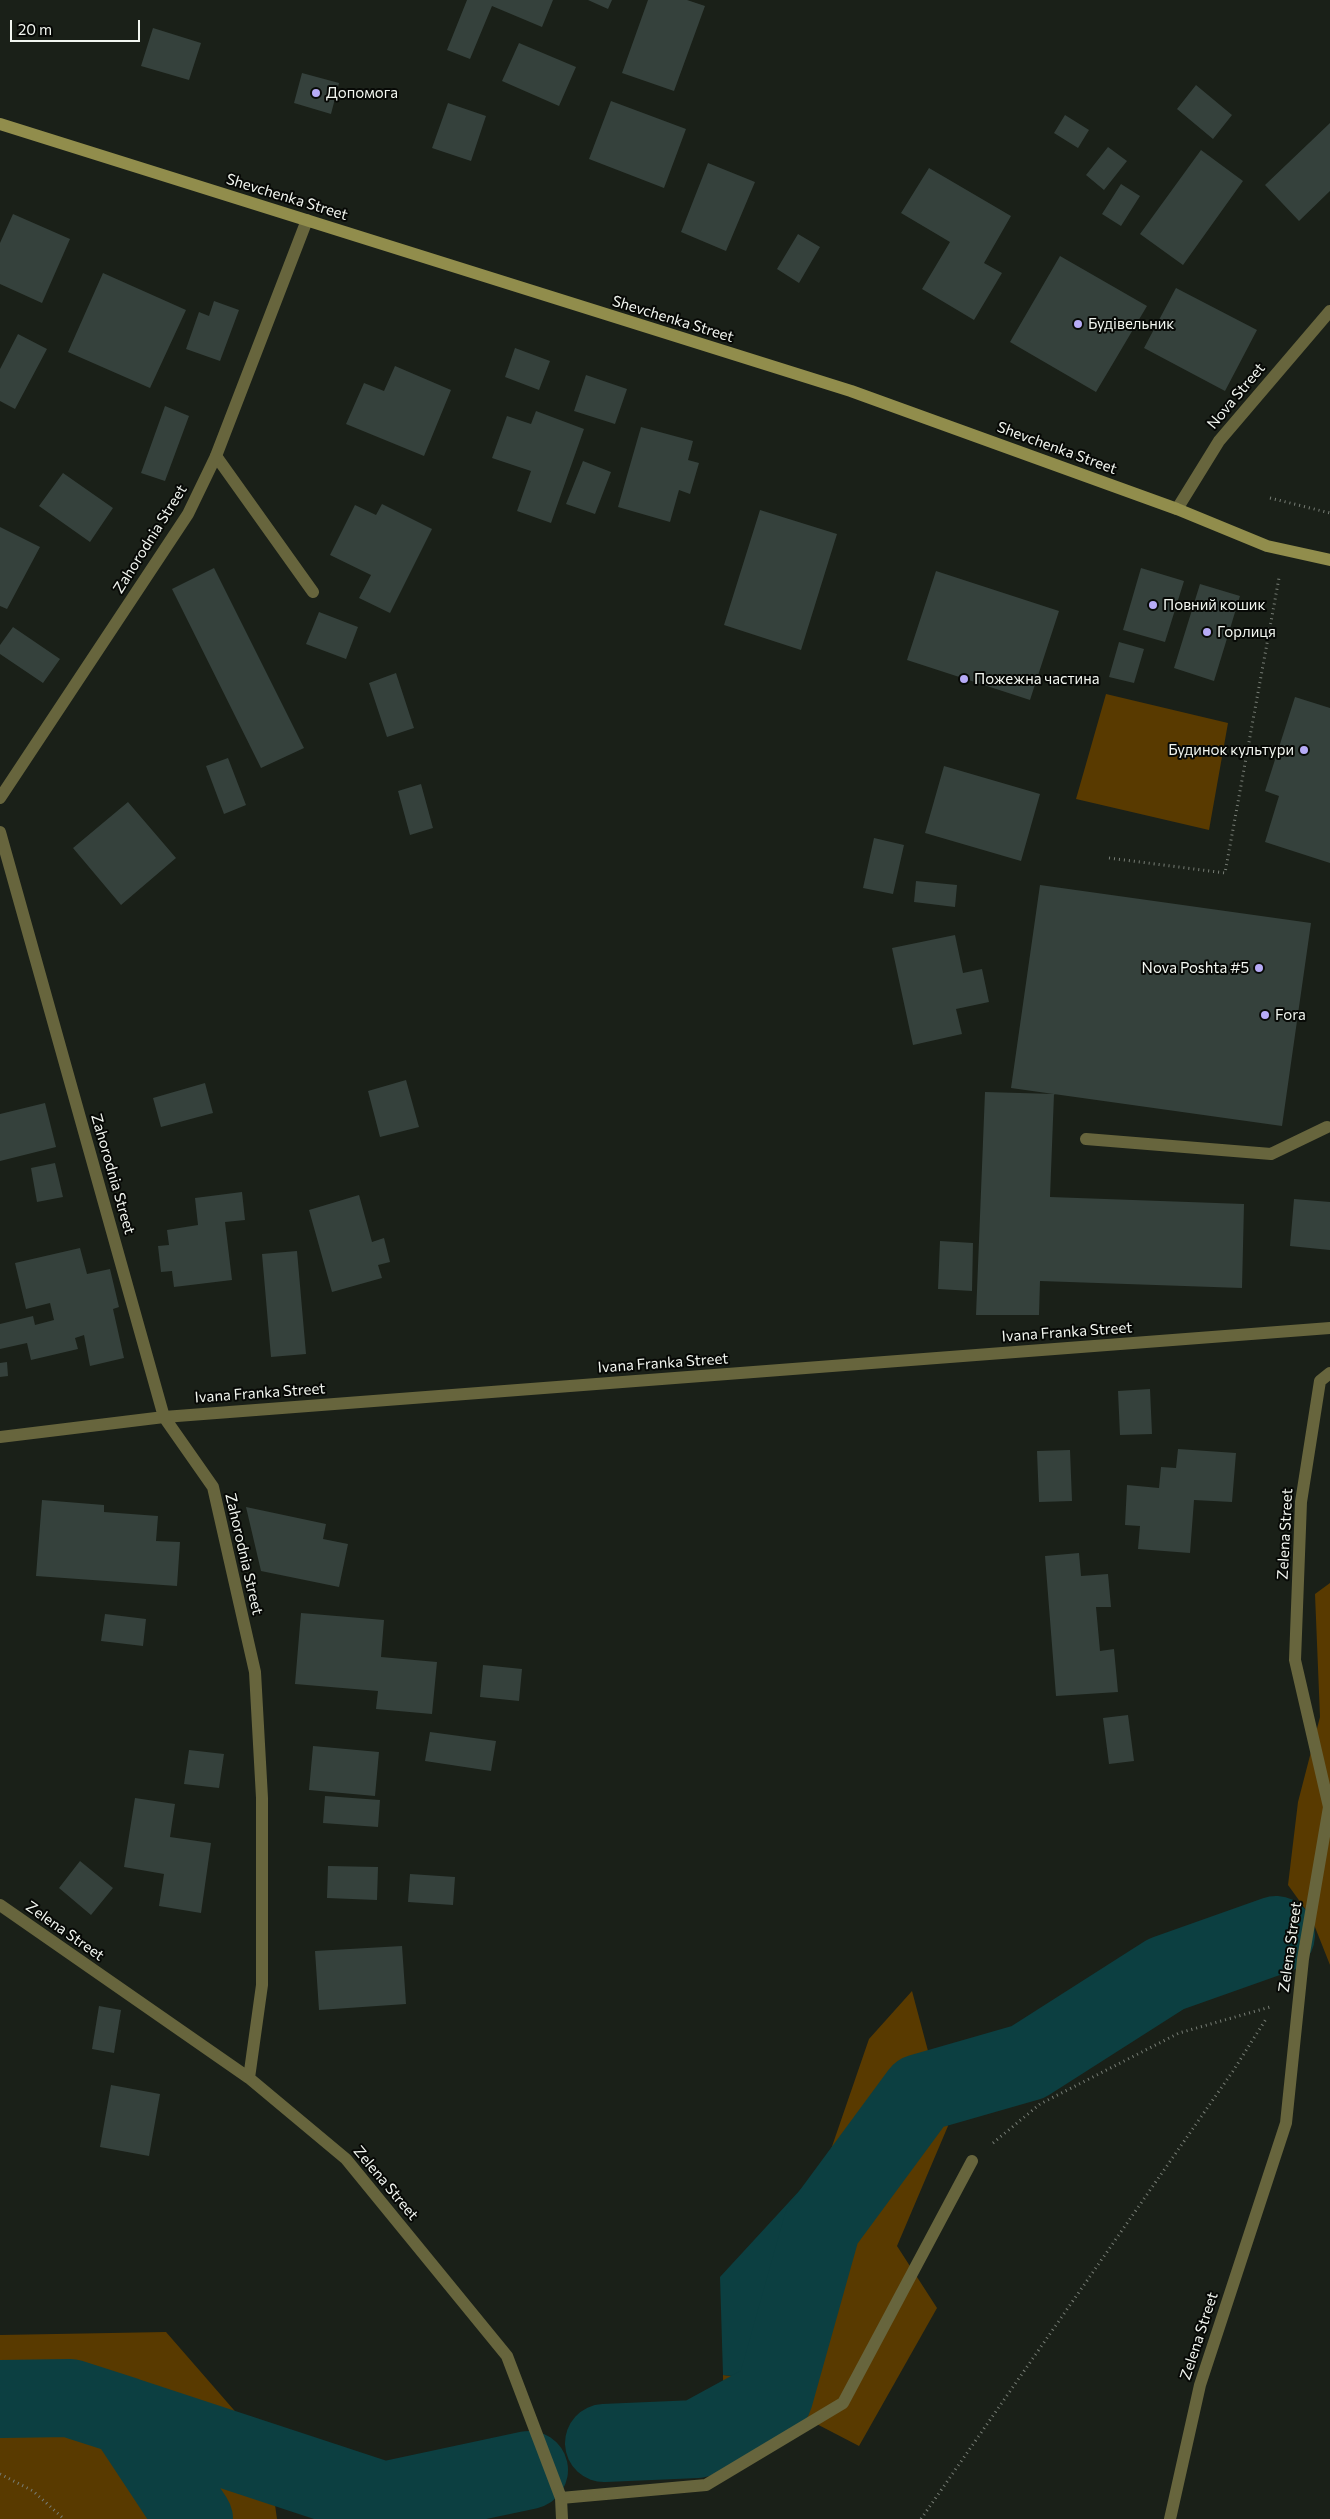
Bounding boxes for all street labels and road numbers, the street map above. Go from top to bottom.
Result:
street label: Shevchenka Street [224,170,350,224]
street label: Shevchenka Street [610,292,736,346]
street label: Nova Street [1203,359,1269,433]
street label: Shevchenka Street [995,418,1119,478]
street label: Zahorodnia Street [109,481,191,597]
street label: Zahorodnia Street [87,1112,139,1236]
street label: Ivana Franka Street [1001,1318,1133,1346]
street label: Ivana Franka Street [597,1349,729,1377]
street label: Ivana Franka Street [194,1379,326,1407]
street label: Zelena Street [1274,1488,1296,1580]
street label: Zahorodnia Street [221,1491,267,1617]
street label: Zelena Street [22,1897,108,1965]
street label: Zelena Street [1275,1900,1305,1994]
street label: Zelena Street [350,2142,422,2224]
street label: Zelena Street [1176,2290,1222,2382]

